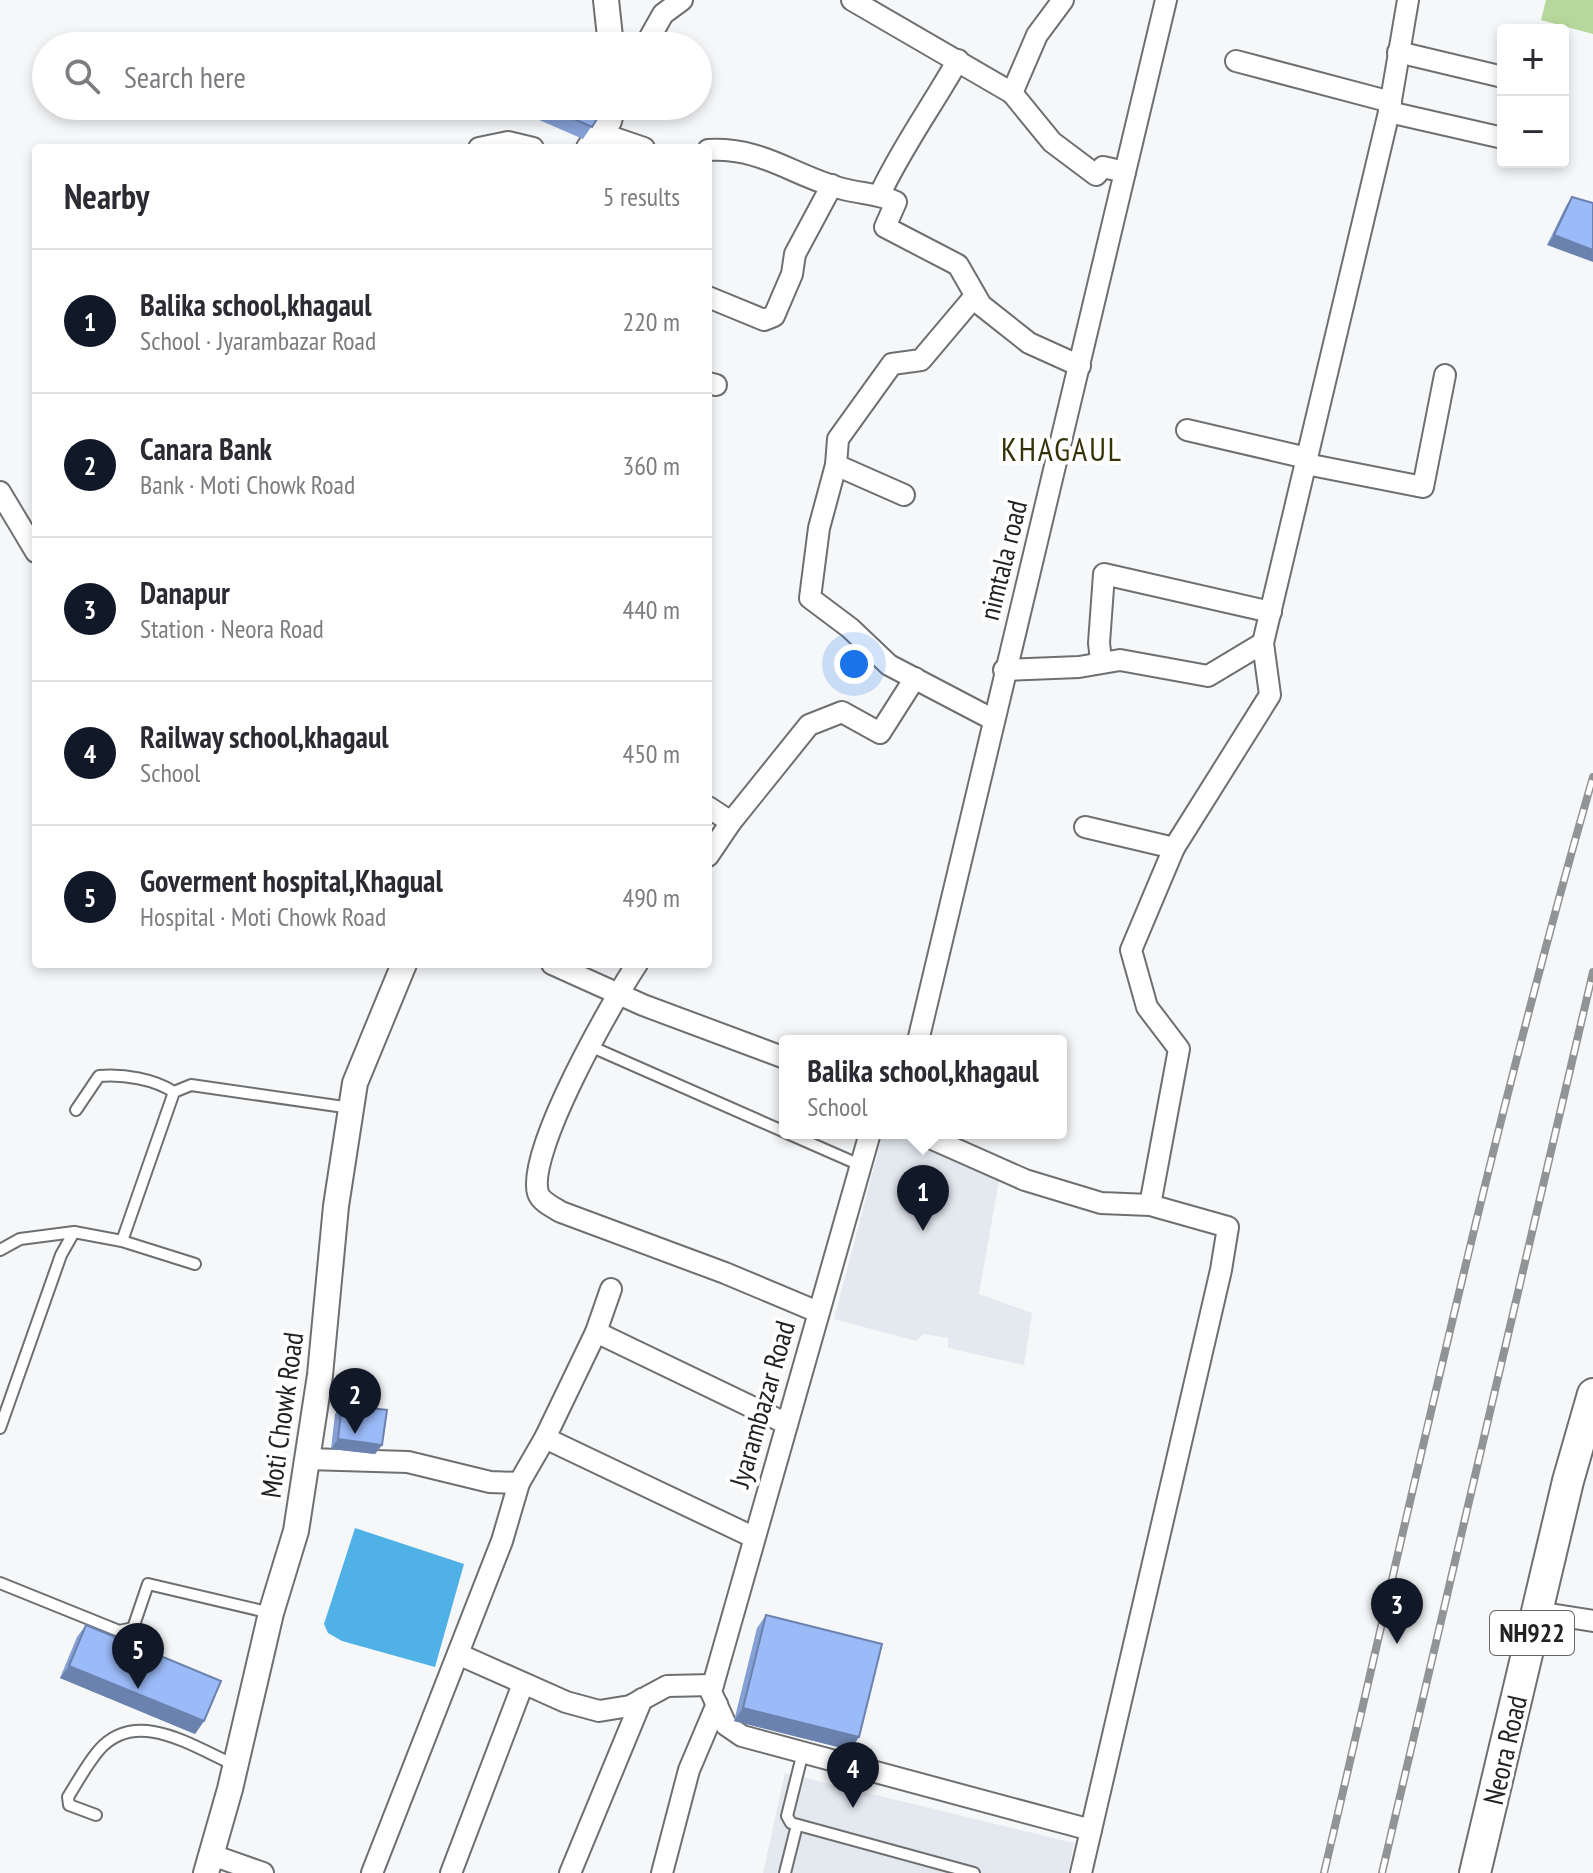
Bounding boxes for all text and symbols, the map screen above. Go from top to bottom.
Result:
map controls [1497,24,1569,168]
button: + [1497,24,1569,96]
search box [32,32,712,120]
icon: search [60,54,104,98]
text: Search here [124,57,246,96]
button: − [1497,96,1569,168]
text: Nearby [64,174,149,218]
text: 5 results [603,180,680,213]
text: Balika school,khagaul [140,285,372,324]
text: 1 [84,305,96,338]
text: 220 m [622,305,680,338]
text: School · Jyarambazar Road [140,324,376,357]
district label: KHAGAUL [1001,428,1123,470]
text: Canara Bank [140,429,272,468]
text: 2 [84,449,96,482]
text: 360 m [622,449,680,482]
text: Bank · Moti Chowk Road [140,468,355,501]
street label: nimtala road [970,496,1035,624]
text: Danapur [140,573,230,612]
text: 3 [84,593,96,626]
text: 440 m [622,593,680,626]
text: Station · Neora Road [140,612,324,645]
your location [834,644,874,684]
text: Railway school,khagaul [140,717,389,756]
text: 4 [84,737,96,770]
text: 450 m [622,737,680,770]
text: School [140,756,200,789]
text: Goverment hospital,Khagual [140,861,443,900]
text: 5 [84,881,96,914]
text: 490 m [622,881,680,914]
text: Hospital · Moti Chowk Road [140,900,386,933]
popup [779,1035,1067,1139]
text: Balika school,khagaul [807,1051,1039,1090]
text: School [807,1090,868,1123]
pin: 1 [897,1165,949,1231]
street label: Jyarambazar Road [720,1316,803,1492]
street label: Moti Chowk Road [252,1330,311,1500]
pin: 2 [329,1368,381,1434]
pin: 3 [1371,1578,1423,1644]
road number: NH922 [1490,1611,1574,1655]
pin: 5 [112,1623,164,1689]
street label: Neora Road [1474,1692,1535,1808]
pin: 4 [827,1742,879,1808]

